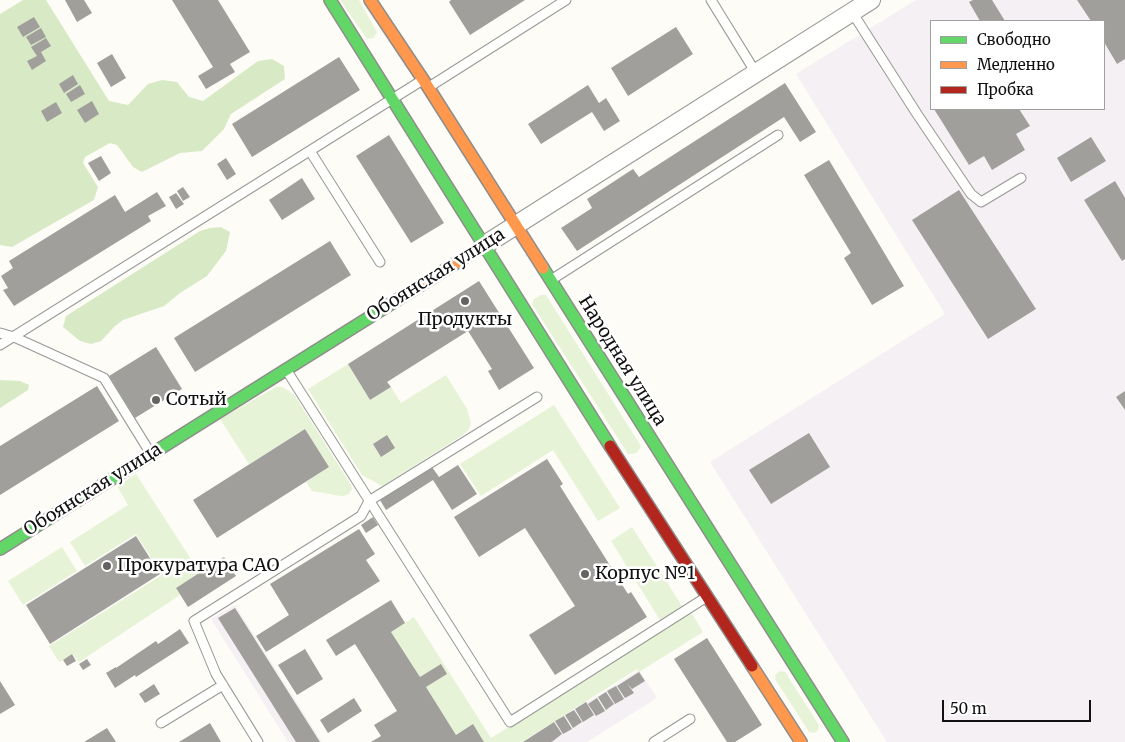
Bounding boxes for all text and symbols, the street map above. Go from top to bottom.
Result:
legend [930,20,1105,110]
text: Свободно [977,30,1051,49]
text: Медленно [977,55,1055,74]
text: Пробка [977,80,1034,99]
street label: Обоянская улица [363,224,509,326]
street label: Народная улица [573,292,671,430]
marker: Продукты [459,295,471,307]
place label: Продукты [418,309,512,331]
place label: Сотый [166,389,227,411]
marker: Сотый [150,394,162,406]
street label: Обоянская улица [20,439,166,541]
place label: Прокуратура САО [117,555,280,577]
marker: Прокуратура САО [101,560,113,572]
place label: Корпус №1 [595,563,695,585]
marker: Корпус №1 [579,568,591,580]
scale bar [945,690,1094,722]
text: 50 m [950,699,987,718]

